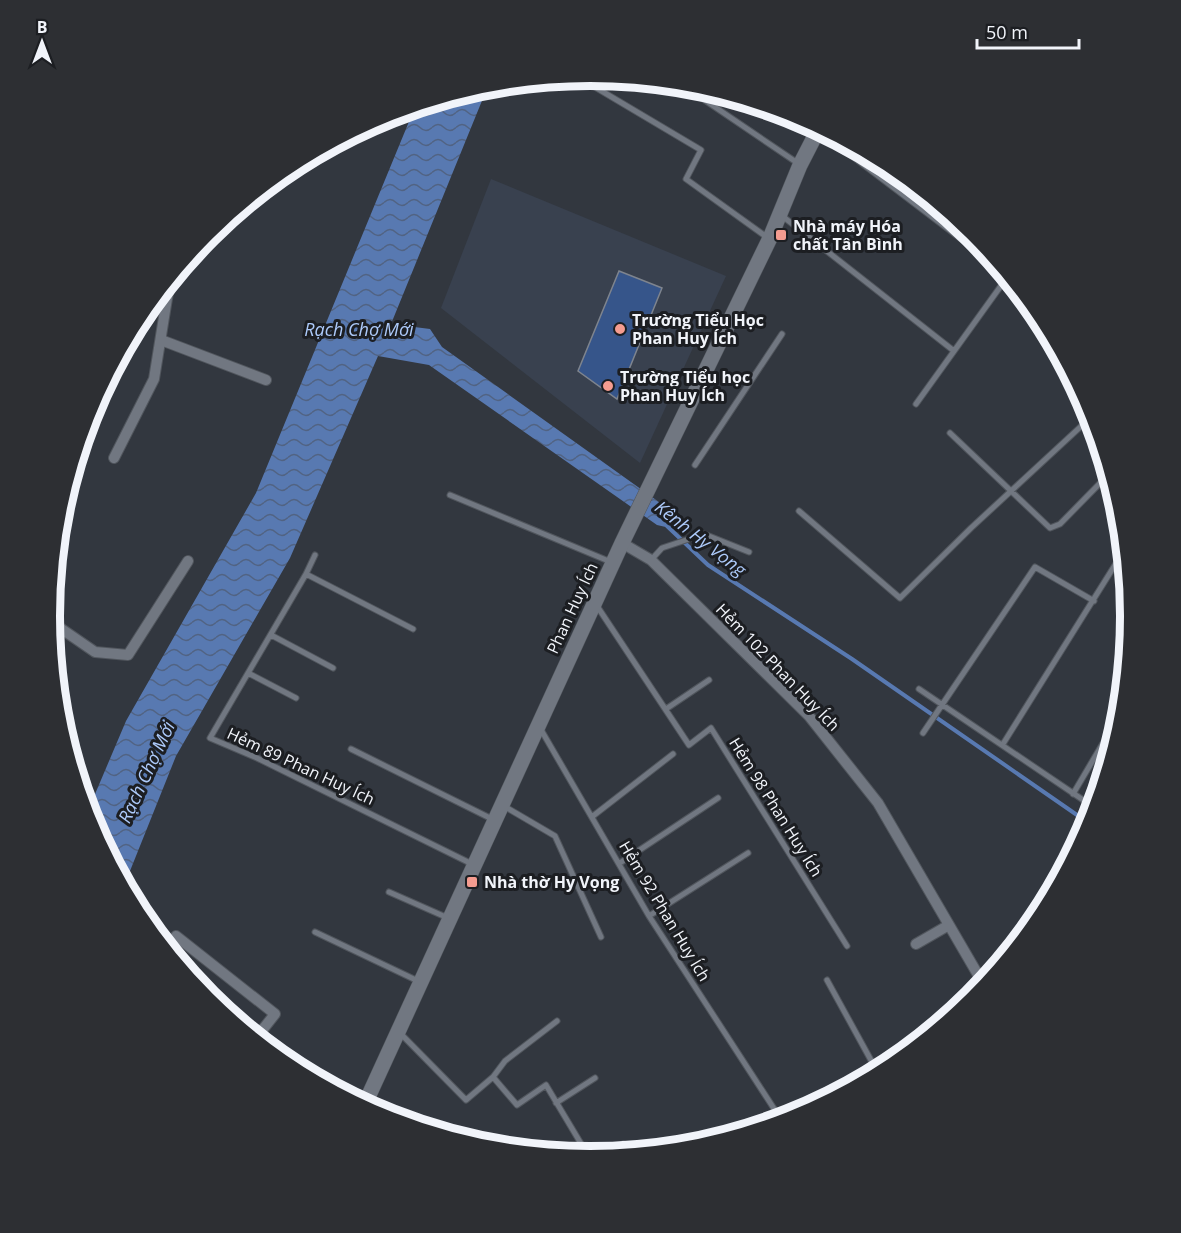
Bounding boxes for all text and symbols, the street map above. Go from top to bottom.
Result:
north arrow [12,12,72,72]
scale bar [977,12,1079,50]
text: B [37,16,47,38]
text: 50 m [986,20,1028,44]
place label: Nhà máy Hóa chất Tân Bình [793,215,903,255]
marker: Nhà máy Hóa chất Tân Bình [774,228,788,242]
place label: Trường Tiểu Học Phan Huy Ích [632,309,764,349]
water label: Rạch Chợ Mới [304,317,414,341]
marker: Trường Tiểu Học Phan Huy Ích [613,322,627,336]
place label: Trường Tiểu học Phan Huy Ích [620,366,750,406]
marker: Trường Tiểu học Phan Huy Ích [601,379,615,393]
water label: Kênh Hy Vọng [650,495,752,582]
street label: Phan Huy Ích [541,559,603,657]
street label: Hẻm 102 Phan Huy Ích [711,598,845,736]
water label: Rạch Chợ Mới [112,717,180,827]
street label: Hẻm 89 Phan Huy Ích [224,722,378,810]
street label: Hẻm 98 Phan Huy Ích [724,733,828,881]
street label: Hẻm 92 Phan Huy Ích [614,837,716,985]
place label: Nhà thờ Hy Vọng [484,871,619,893]
marker: Nhà thờ Hy Vọng [465,875,479,889]

